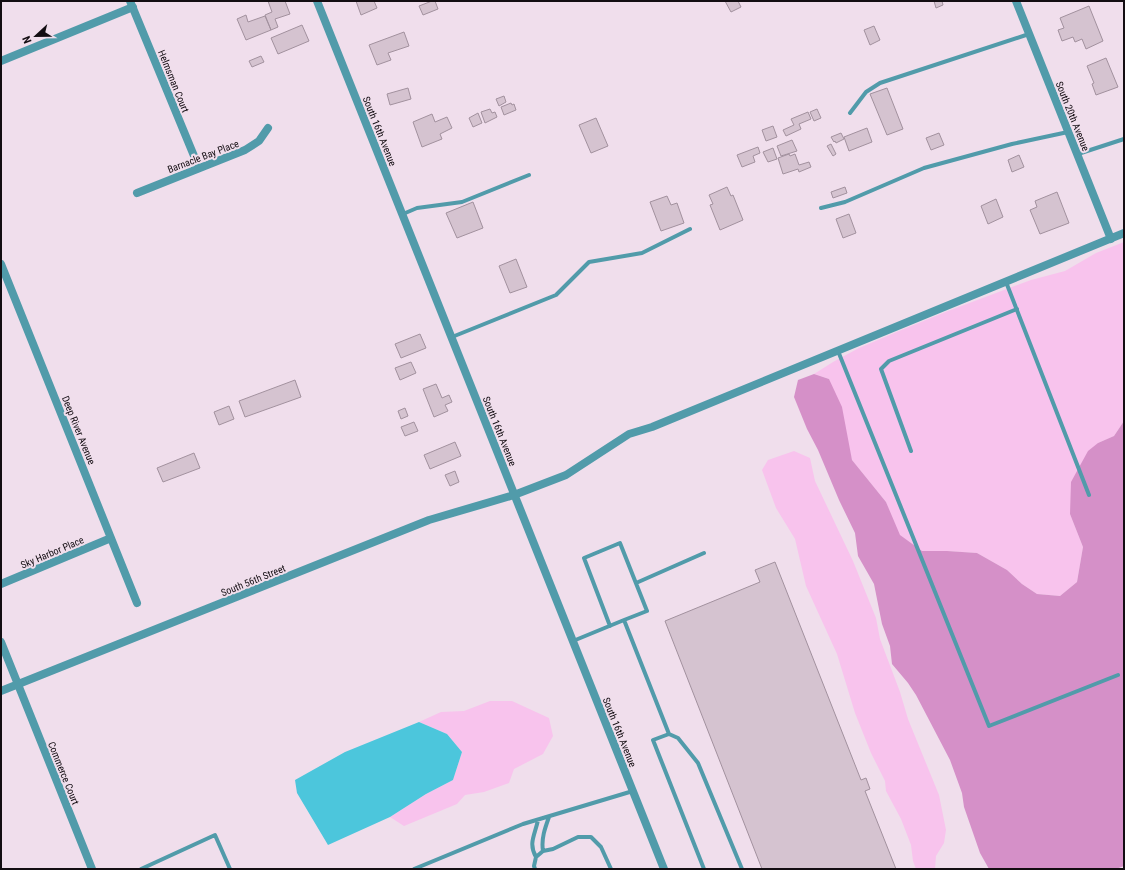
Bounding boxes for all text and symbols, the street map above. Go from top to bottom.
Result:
north arrow [16,16,56,56]
text: N [20,34,34,45]
street label: Helmsman Court [156,48,191,114]
street label: South 20th Avenue [1054,80,1092,153]
street label: South 16th Avenue [361,95,399,168]
street label: Barnacle Bay Place [166,138,241,175]
street label: Deep River Avenue [60,394,97,466]
street label: South 16th Avenue [481,395,519,468]
street label: Sky Harbor Place [19,534,86,571]
street label: South 56th Street [219,563,287,598]
street label: South 16th Avenue [601,696,639,769]
street label: Commerce Court [46,740,81,806]

